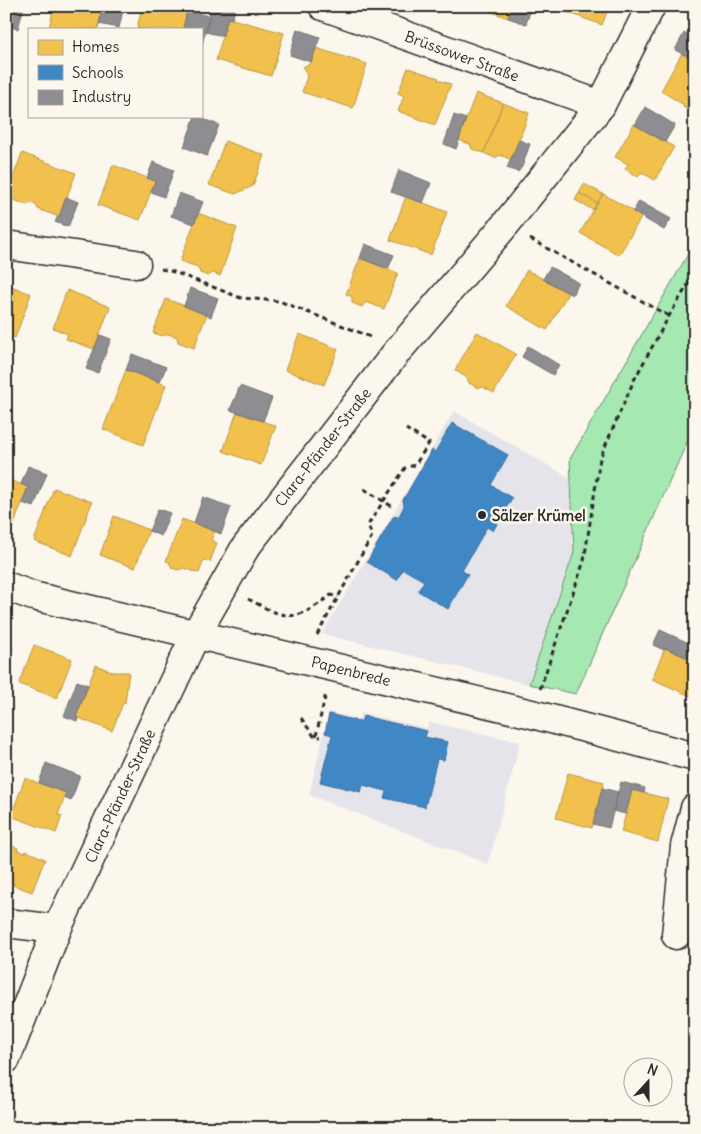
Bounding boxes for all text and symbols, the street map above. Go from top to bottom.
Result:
street label: Brüssower Straße [402,27,522,85]
legend [28,28,202,118]
text: Homes [72,37,119,56]
text: Schools [72,63,124,82]
text: Industry [72,87,131,106]
street label: Clara-Pfänder-Straße [271,384,375,510]
place label: Sälzer Krümel [492,506,586,525]
marker: Sälzer Krümel [476,509,488,521]
street label: Papenbrede [309,652,393,690]
street label: Clara-Pfänder-Straße [81,726,159,866]
north arrow [624,1056,674,1106]
text: N [645,1060,660,1080]

